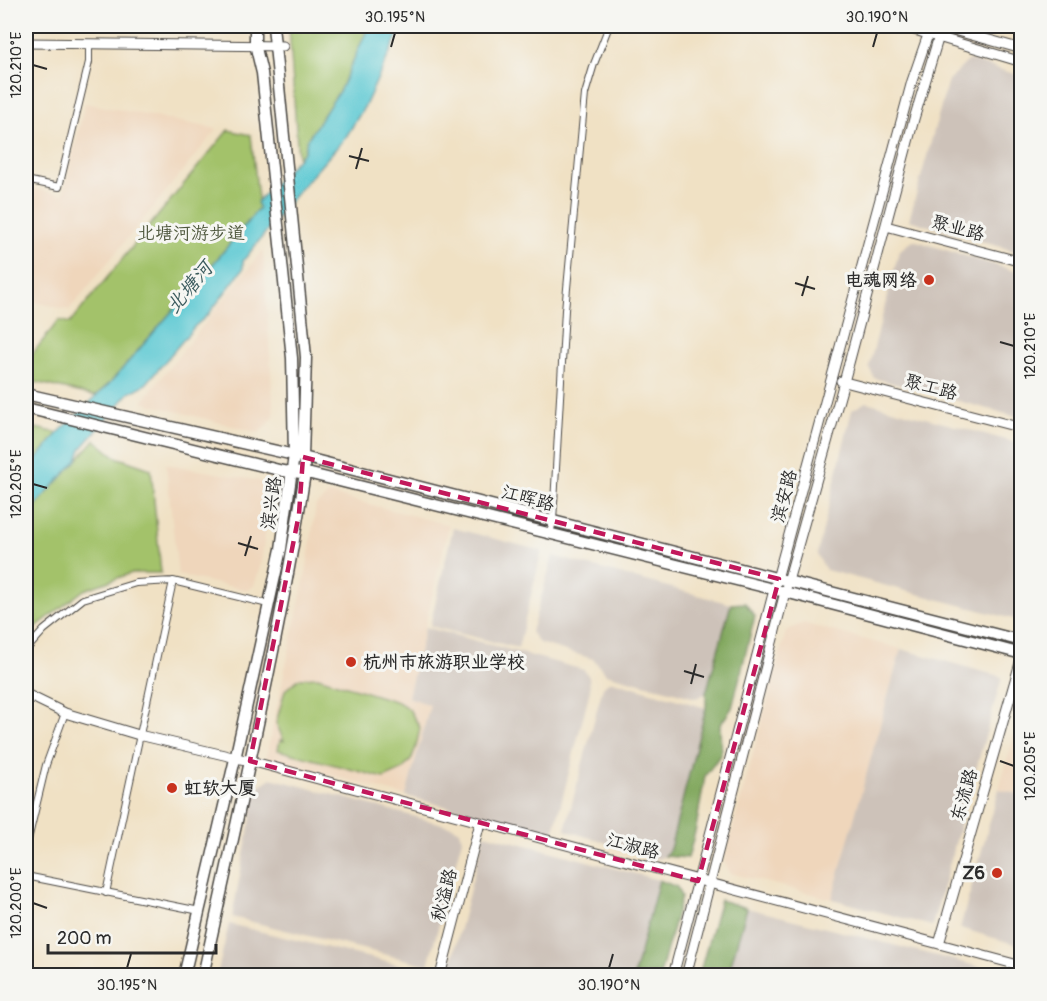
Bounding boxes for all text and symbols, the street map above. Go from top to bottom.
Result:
text: 30.195°N [365,8,425,27]
text: 30.190°N [846,8,908,27]
text: 120.210°E [7,31,26,98]
street label: 聚业路 [929,210,987,247]
park label: 北塘河游步道 [137,222,245,245]
water label: 北塘河 [161,254,220,318]
place label: 电魂网络 [845,269,917,292]
marker: 电魂网络 [922,273,936,287]
text: 120.210°E [1021,312,1040,379]
street label: 聚工路 [902,369,960,406]
text: 120.205°E [7,449,26,518]
street label: 滨安路 [766,467,803,525]
street label: 滨兴路 [256,475,287,531]
street label: 江晖路 [499,480,557,517]
place label: 杭州市旅游职业学校 [363,651,525,674]
marker: 杭州市旅游职业学校 [344,655,358,669]
text: 120.205°E [1021,731,1040,800]
street label: 东流路 [946,766,983,824]
place label: 虹软大厦 [184,777,256,800]
marker: 虹软大厦 [165,781,179,795]
street label: 江淑路 [604,828,662,865]
place label: Z6 [962,862,985,885]
street label: 秋溢路 [426,866,463,924]
marker: Z6 [990,866,1004,880]
text: 120.200°E [7,867,26,939]
scale bar [48,917,216,955]
text: 200 m [57,927,112,950]
text: 30.195°N [97,976,157,995]
text: 30.190°N [578,976,640,995]

